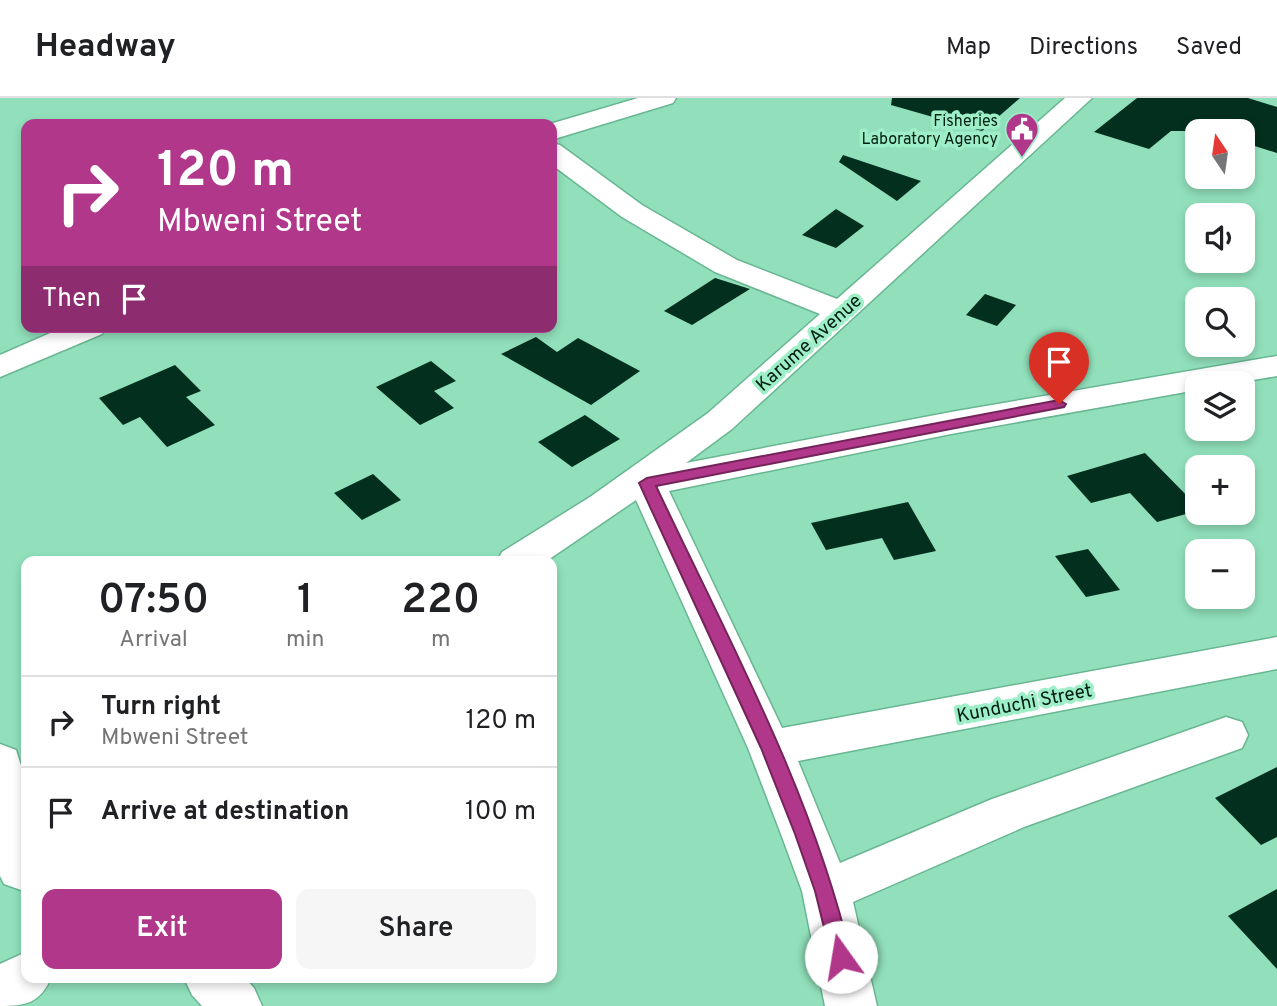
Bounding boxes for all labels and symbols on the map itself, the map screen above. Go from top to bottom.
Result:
public building icon: Fisheries Laboratory Agency [1003,110,1041,159]
place label: Fisheries Laboratory Agency [862,112,998,150]
north arrow [1185,119,1255,189]
street label: Karume Avenue [751,290,867,397]
pin [1029,332,1089,404]
street label: Kunduchi Street [955,679,1094,729]
position arrow [804,920,878,994]

